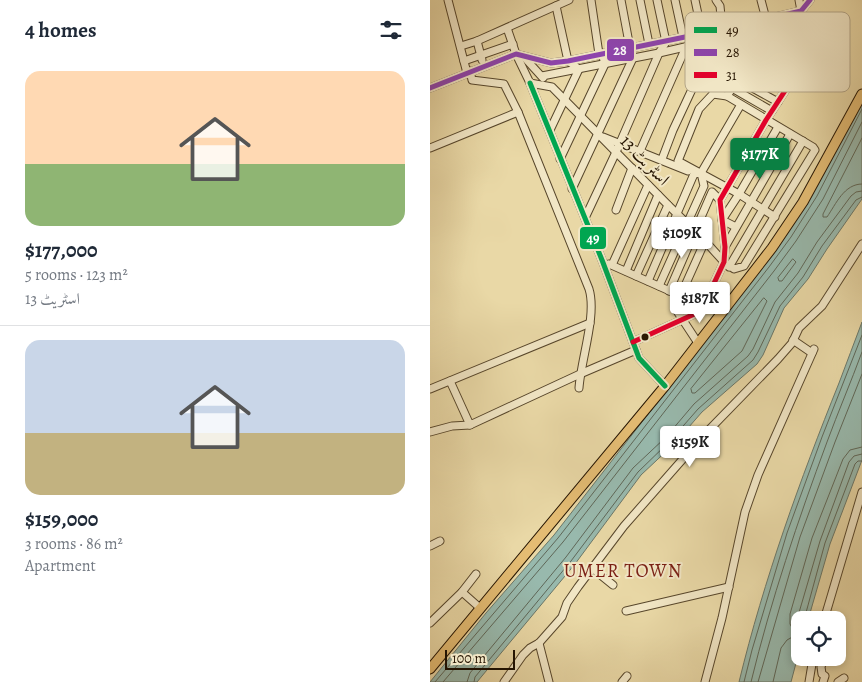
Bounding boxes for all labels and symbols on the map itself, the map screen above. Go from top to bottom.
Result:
legend [685,12,850,92]
text: 49 [726,21,739,40]
line badge: 28 [606,38,635,62]
text: 28 [613,41,627,60]
text: 28 [726,43,740,62]
text: 31 [726,66,737,85]
street label: اسٹریٹ 13 [615,129,675,191]
pin: $177K [725,138,795,180]
pin: $109K [647,216,717,259]
line badge: 49 [579,226,607,250]
text: 49 [586,229,600,248]
pin: $187K [665,282,735,324]
unlabelled marker [640,332,650,342]
pin: $159K [655,426,725,468]
district label: UMER TOWN [564,558,682,584]
scale bar [445,647,515,670]

